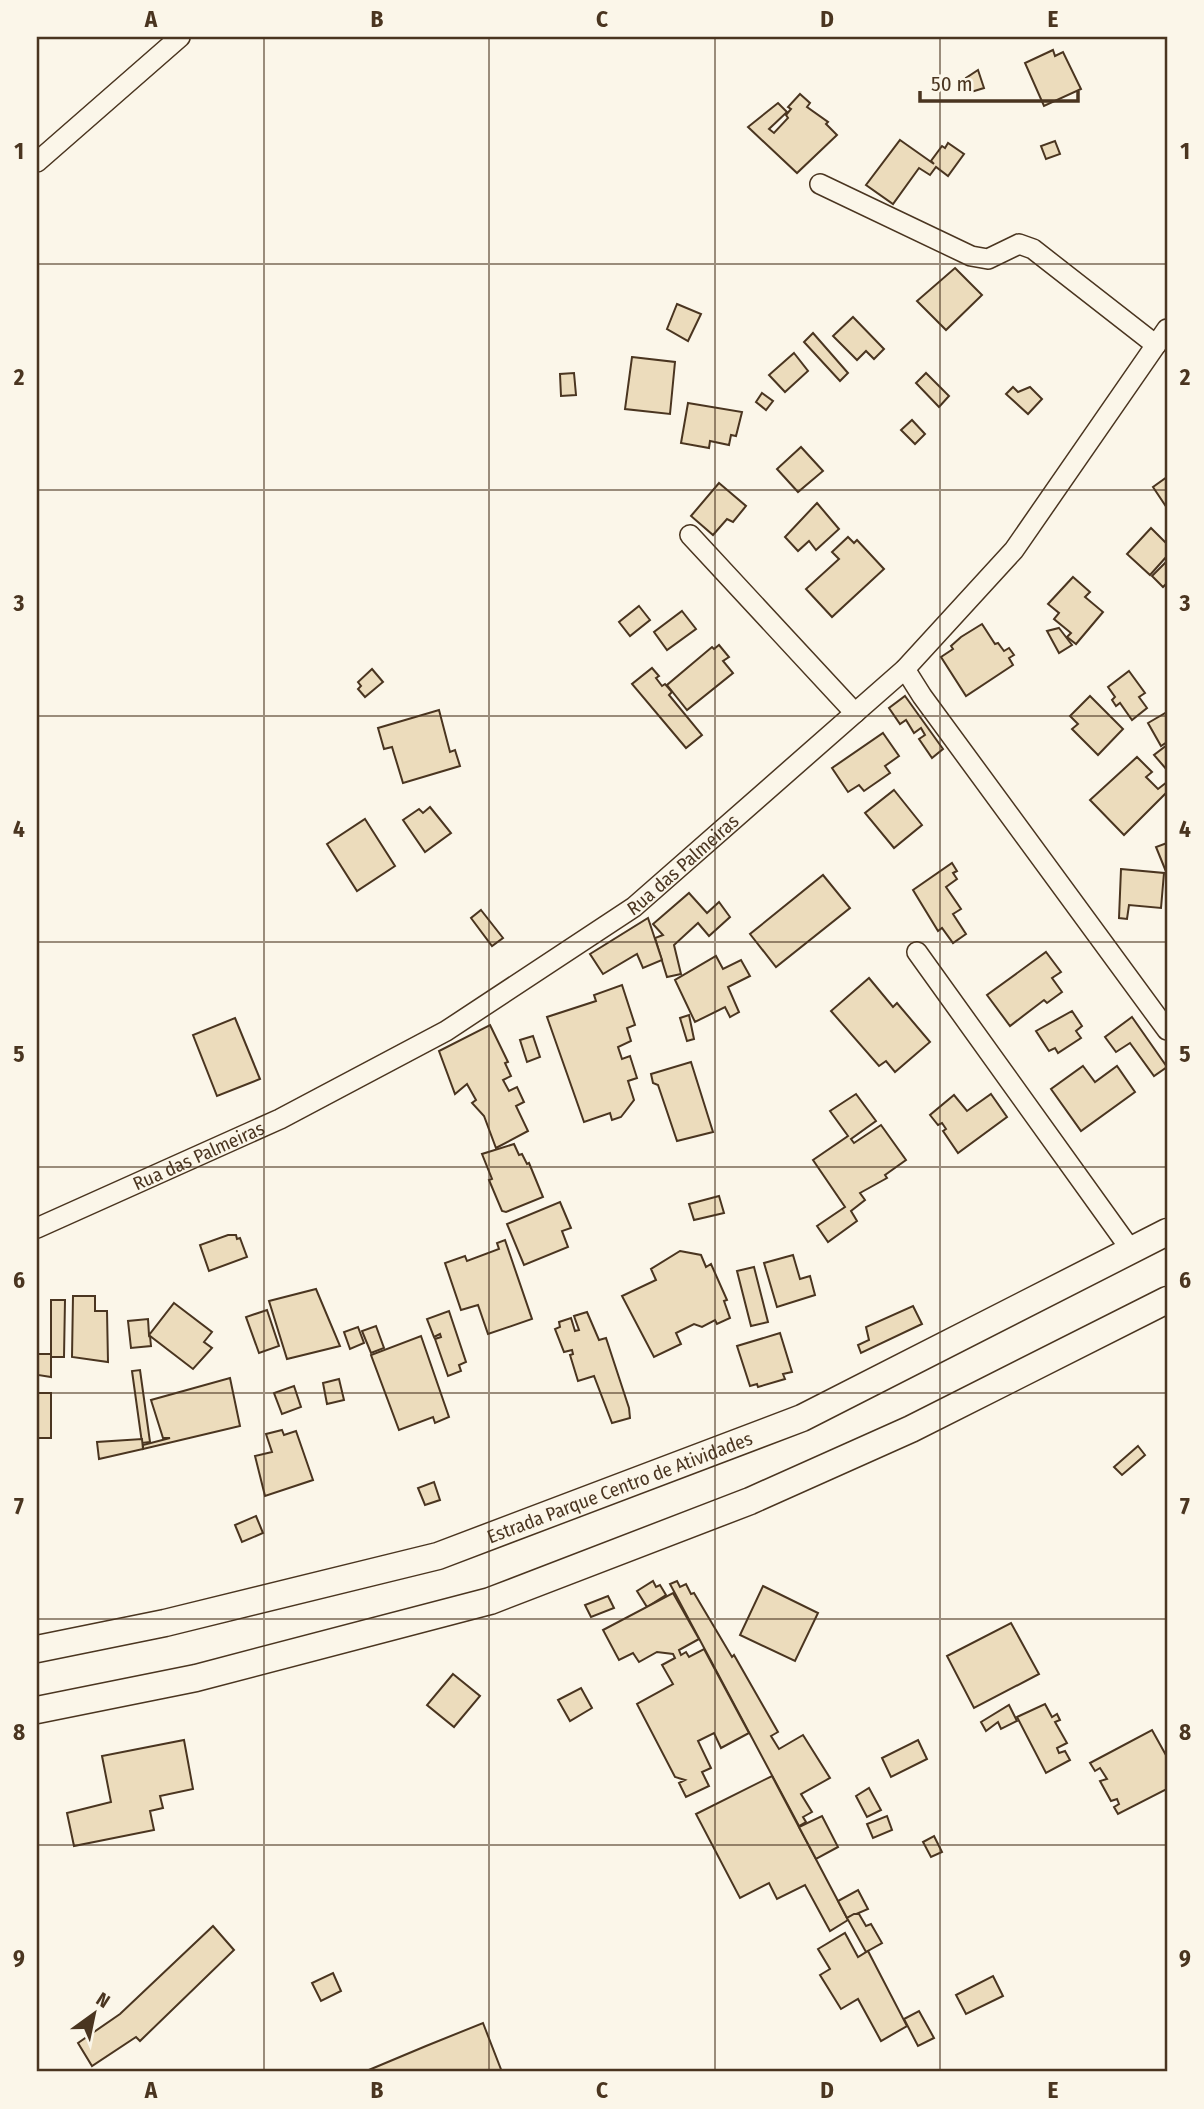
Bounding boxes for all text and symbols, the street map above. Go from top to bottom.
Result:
text: A [144,5,158,33]
text: B [371,5,384,33]
text: C [596,5,608,33]
text: D [820,5,834,33]
text: E [1048,5,1059,33]
scale bar [920,60,1078,104]
text: 50 m [931,71,973,97]
text: 1 [14,137,24,165]
text: 1 [1180,137,1190,165]
text: 2 [13,363,25,391]
text: 2 [1179,363,1191,391]
text: 3 [13,589,25,617]
text: 3 [1179,589,1191,617]
street label: Rua das Palmeiras [623,809,743,920]
text: 4 [13,815,25,843]
text: 4 [1179,815,1191,843]
text: 5 [13,1040,25,1068]
text: 5 [1179,1040,1191,1068]
street label: Rua das Palmeiras [129,1116,268,1195]
text: 6 [13,1266,25,1294]
text: 6 [1179,1266,1191,1294]
street label: Estrada Parque Centro de Atividades [484,1426,756,1548]
text: 7 [14,1492,24,1520]
text: 7 [1180,1492,1190,1520]
text: 8 [13,1718,25,1746]
text: 8 [1179,1718,1191,1746]
text: 9 [13,1944,25,1972]
text: 9 [1179,1944,1191,1972]
north arrow [60,1980,130,2050]
text: N [92,1987,114,2013]
text: A [144,2076,158,2104]
text: B [371,2076,384,2104]
text: C [596,2076,608,2104]
text: D [820,2076,834,2104]
text: E [1048,2076,1059,2104]

